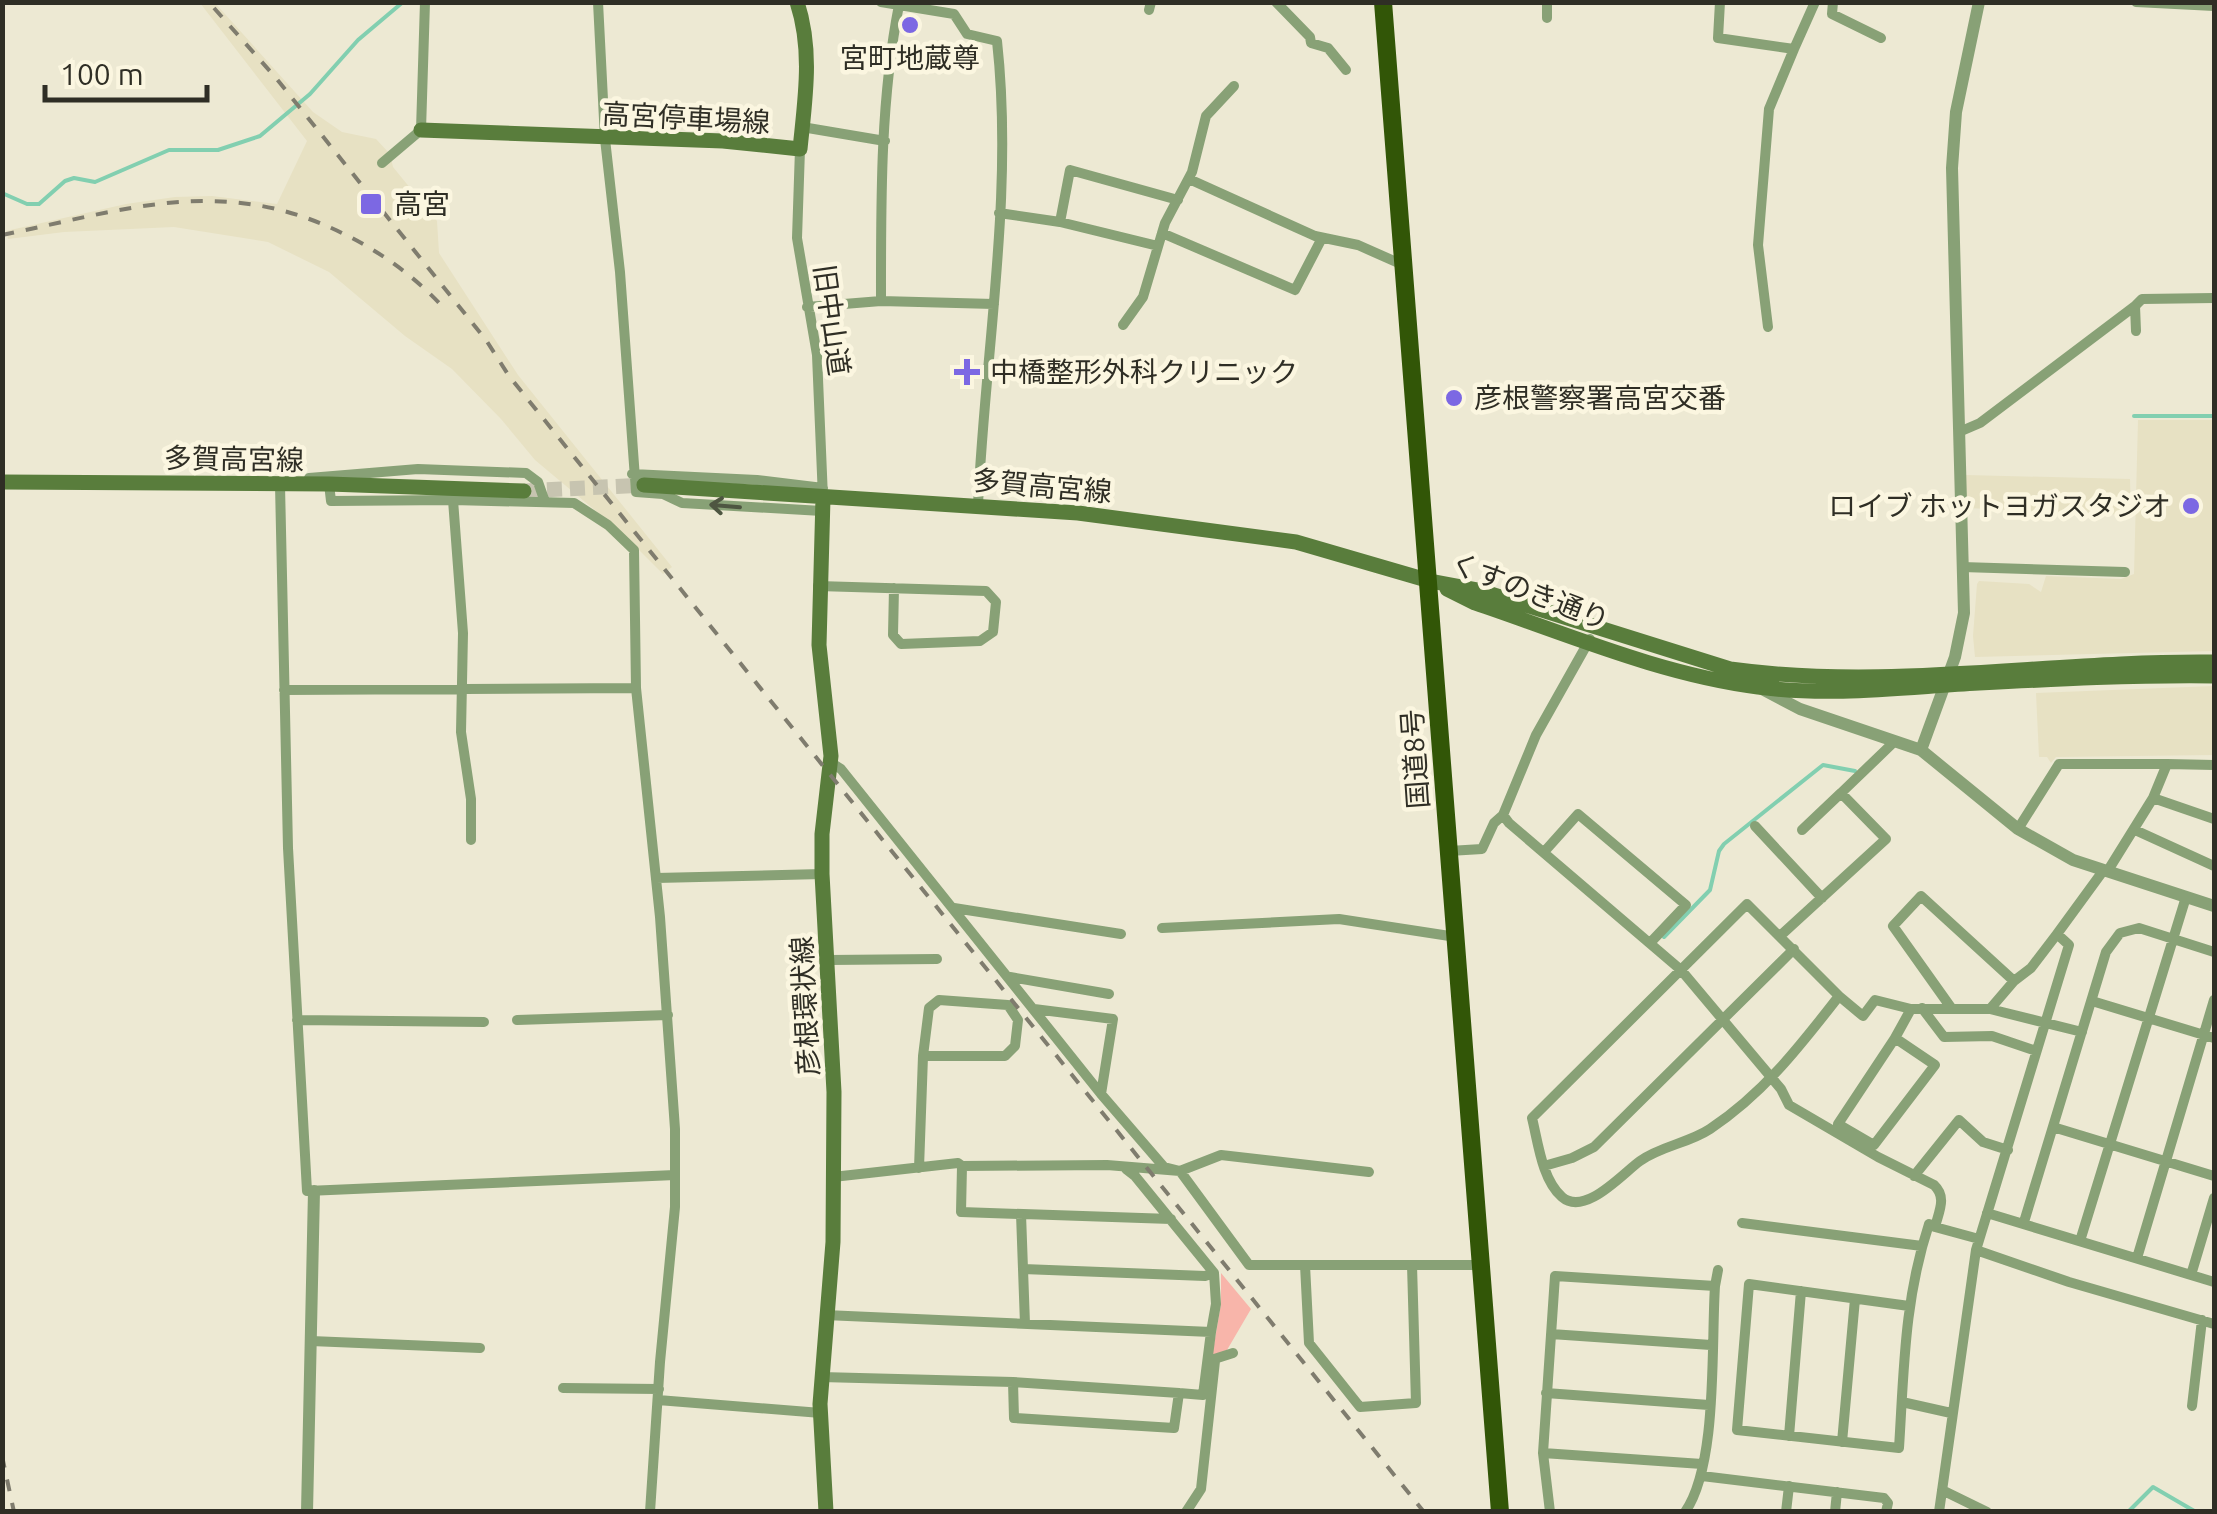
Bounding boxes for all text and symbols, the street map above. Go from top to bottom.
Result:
marker: 宮町地蔵尊 [899,14,921,36]
scale bar [45,40,208,102]
place label: 宮町地蔵尊 [840,42,980,73]
text: 100 m [60,57,144,91]
street label: 高宮停車場線 [601,98,771,137]
place label: 高宮 [394,188,450,219]
marker: 高宮 [358,191,384,217]
street label: 旧中山道 [809,262,856,378]
place label: 中橋整形外科クリニック [990,356,1298,387]
marker: 中橋整形外科クリニック [954,359,980,385]
place label: 彦根警察署高宮交番 [1474,382,1726,413]
marker: 彦根警察署高宮交番 [1443,387,1465,409]
street label: 多賀高宮線 [164,442,304,475]
street label: 多賀高宮線 [971,464,1113,507]
place label: ロイブ ホットヨガスタジオ [1829,490,2171,521]
marker: ロイブ ホットヨガスタジオ [2180,495,2202,517]
one-way arrow [709,497,742,516]
street label: くすのき通り [1447,546,1614,635]
street label: 国道8号 [1396,708,1433,810]
street label: 彦根環状線 [785,935,824,1077]

